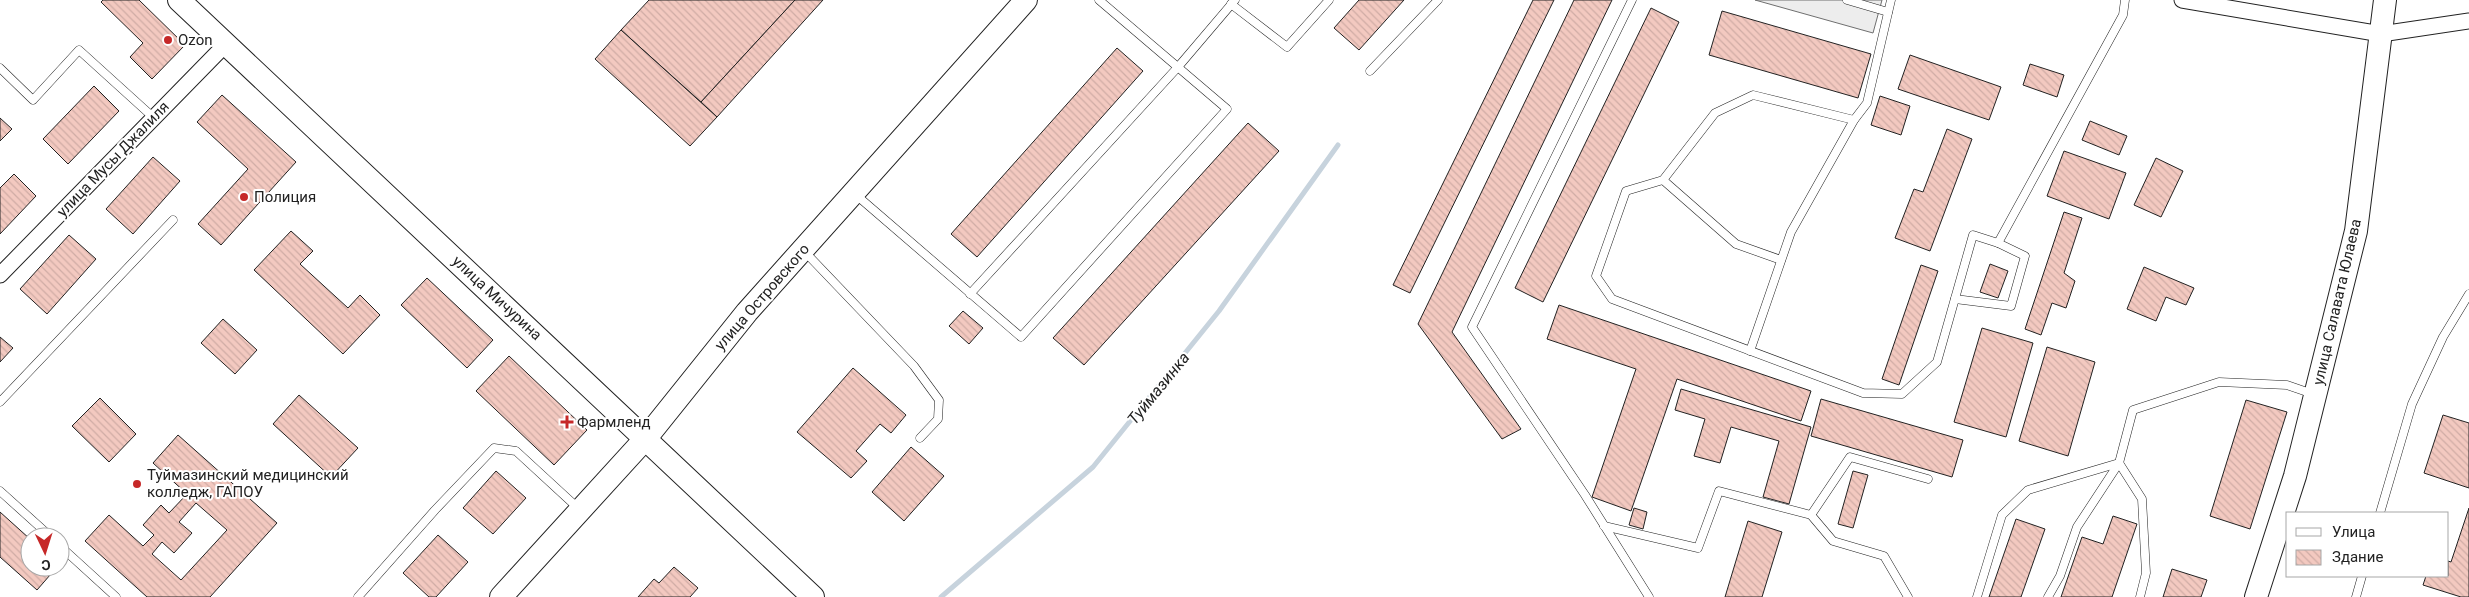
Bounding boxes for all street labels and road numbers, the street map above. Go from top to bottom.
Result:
street label: улица Мусы Джалиля [53,98,173,220]
street label: улица Салавата Юлаева [2309,217,2365,387]
street label: улица Островского [711,240,813,354]
street label: улица Мичурина [449,252,545,344]

